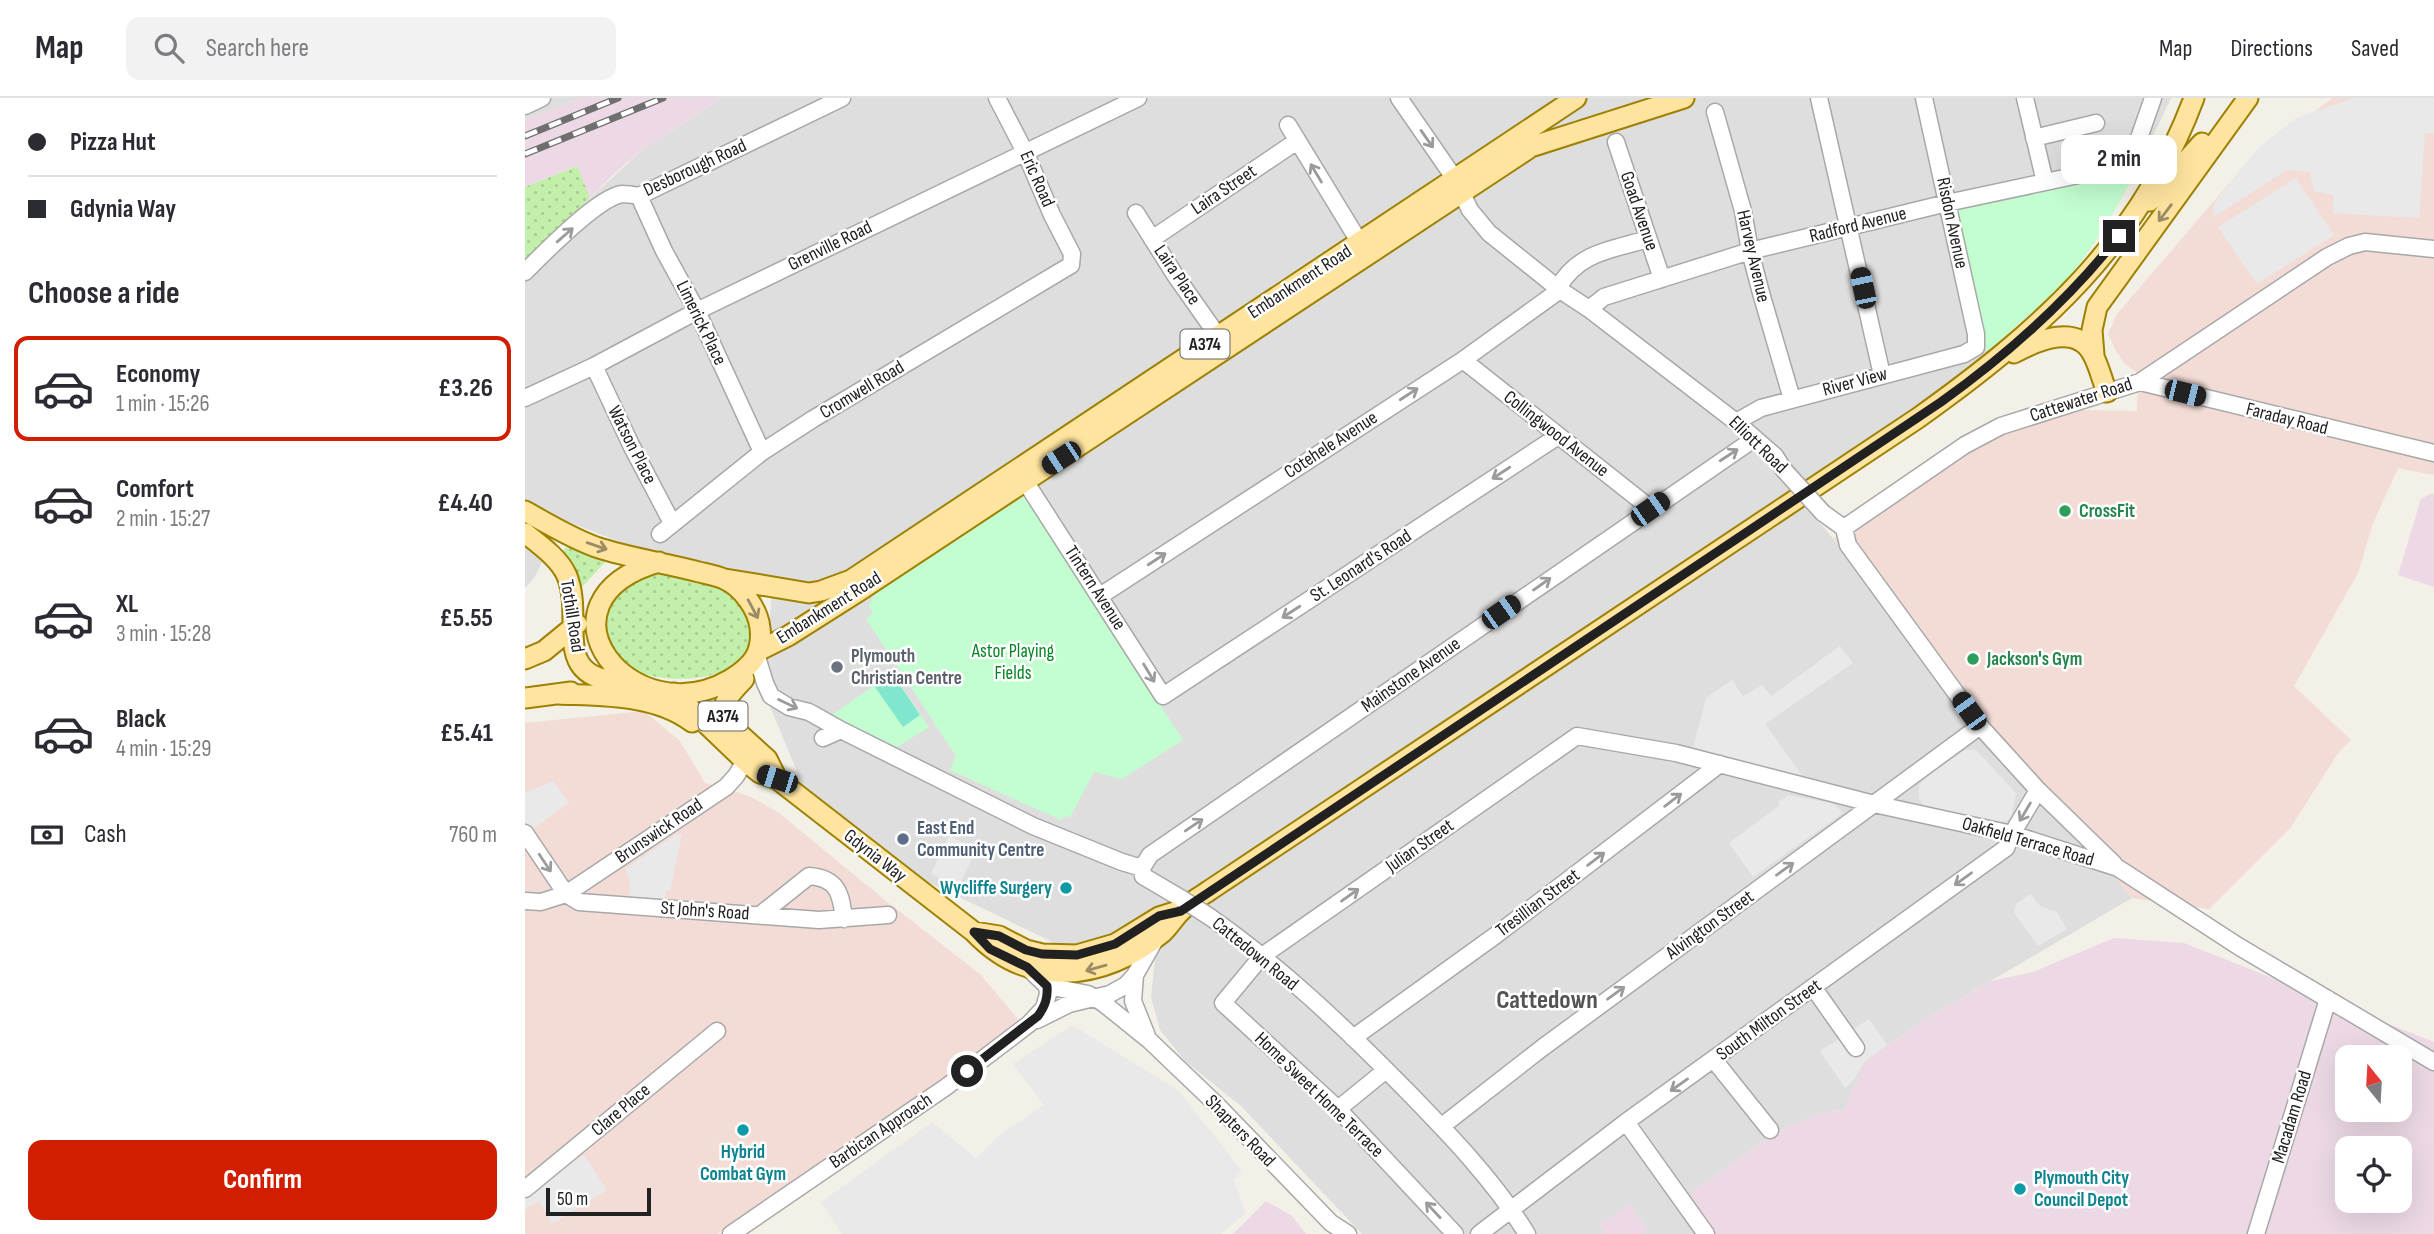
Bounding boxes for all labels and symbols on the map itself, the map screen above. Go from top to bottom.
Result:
one-way arrow [1420,129,1434,148]
street label: Desborough Road [640,134,750,202]
callout: 2 min [2061,135,2177,184]
street label: Eric Road [1014,147,1060,211]
street label: Laira Street [1187,160,1261,220]
one-way arrow [1308,163,1322,183]
street label: Goad Avenue [1615,168,1663,254]
street label: Risdon Avenue [1931,175,1973,271]
street label: Radford Avenue [1807,202,1909,248]
one-way arrow [2158,203,2172,222]
street label: Harvey Avenue [1731,208,1775,304]
street label: Grenville Road [784,216,876,276]
route end [2103,220,2135,252]
one-way arrow [555,227,573,243]
street label: Embankment Road [1244,240,1356,324]
street label: Laira Place [1149,241,1205,309]
car [1849,265,1878,311]
street label: Limerick Place [671,277,731,369]
road number: A374 [1181,330,1229,358]
street label: Cromwell Road [816,356,908,424]
street label: River View [1820,362,1890,402]
street label: Cattewater Road [2027,373,2135,427]
car [2163,378,2208,408]
street label: Collingwood Avenue [1499,386,1613,482]
one-way arrow [1399,387,1418,402]
street label: Faraday Road [2244,398,2330,440]
street label: Watson Place [603,402,661,488]
street label: Cotehele Avenue [1280,406,1382,484]
street label: Elliott Road [1724,411,1792,479]
car [1038,438,1085,478]
one-way arrow [1719,447,1738,462]
one-way arrow [1492,466,1511,480]
car [1627,488,1674,530]
place label: CrossFit [2079,500,2135,523]
marker: CrossFit [2057,503,2073,519]
street label: St. Leonard's Road [1306,525,1416,607]
one-way arrow [585,541,607,553]
street label: Tintern Avenue [1059,542,1131,634]
one-way arrow [1147,551,1166,566]
street label: Embankment Road [772,567,886,649]
one-way arrow [1532,577,1551,591]
street label: Tothill Road [555,578,589,654]
car [1478,591,1525,633]
one-way arrow [747,599,761,619]
one-way arrow [1281,605,1301,619]
street label: Mainstone Avenue [1357,632,1465,718]
park label: Astor Playing Fields [971,640,1055,685]
place label: Plymouth Christian Centre [851,645,962,690]
place label: Jackson's Gym [1986,648,2082,671]
marker: Jackson's Gym [1965,651,1981,667]
marker: Plymouth Christian Centre [829,659,845,675]
one-way arrow [1142,662,1156,682]
car [1949,688,1990,734]
one-way arrow [776,698,798,711]
road number: A374 [699,702,747,730]
car [754,763,801,795]
street label: Brunswick Road [611,793,707,869]
one-way arrow [1664,793,1683,808]
one-way arrow [2018,801,2032,821]
street label: Oakfield Terrace Road [1959,812,2097,872]
street label: Julian Street [1381,814,1459,878]
place label: East End Community Centre [917,817,1044,862]
one-way arrow [1184,818,1203,832]
street label: Gdynia Way [839,824,911,888]
marker: East End Community Centre [895,831,911,847]
one-way arrow [1586,851,1605,866]
one-way arrow [538,853,553,872]
one-way arrow [1775,862,1794,876]
street label: Tresillian Street [1492,864,1585,942]
one-way arrow [1954,872,1973,886]
place label: Wycliffe Surgery [940,877,1052,900]
marker: Wycliffe Surgery [1058,880,1074,896]
street label: Alvington Street [1661,885,1759,965]
one-way arrow [1340,888,1359,902]
street label: St John's Road [660,896,750,926]
street label: Cattedown Road [1207,912,1303,996]
one-way arrow [1086,962,1108,975]
street label: South Milton Street [1712,974,1826,1066]
district label: Cattedown [1496,985,1598,1016]
one-way arrow [1607,986,1626,1001]
street label: Home Sweet Home Terrace [1250,1027,1388,1163]
north arrow [2335,1045,2411,1122]
route start [951,1055,983,1087]
street label: Macadam Road [2267,1068,2317,1166]
one-way arrow [1670,1078,1689,1092]
street label: Clare Place [587,1079,655,1141]
street label: Barbican Approach [825,1088,937,1174]
street label: Shapters Road [1200,1090,1280,1172]
marker: Hybrid Combat Gym [735,1122,751,1138]
place label: Hybrid Combat Gym [700,1141,786,1186]
place label: Plymouth City Council Depot [2034,1167,2129,1212]
marker: Plymouth City Council Depot [2012,1181,2028,1197]
scale bar [546,1185,651,1217]
one-way arrow [1425,1202,1442,1219]

